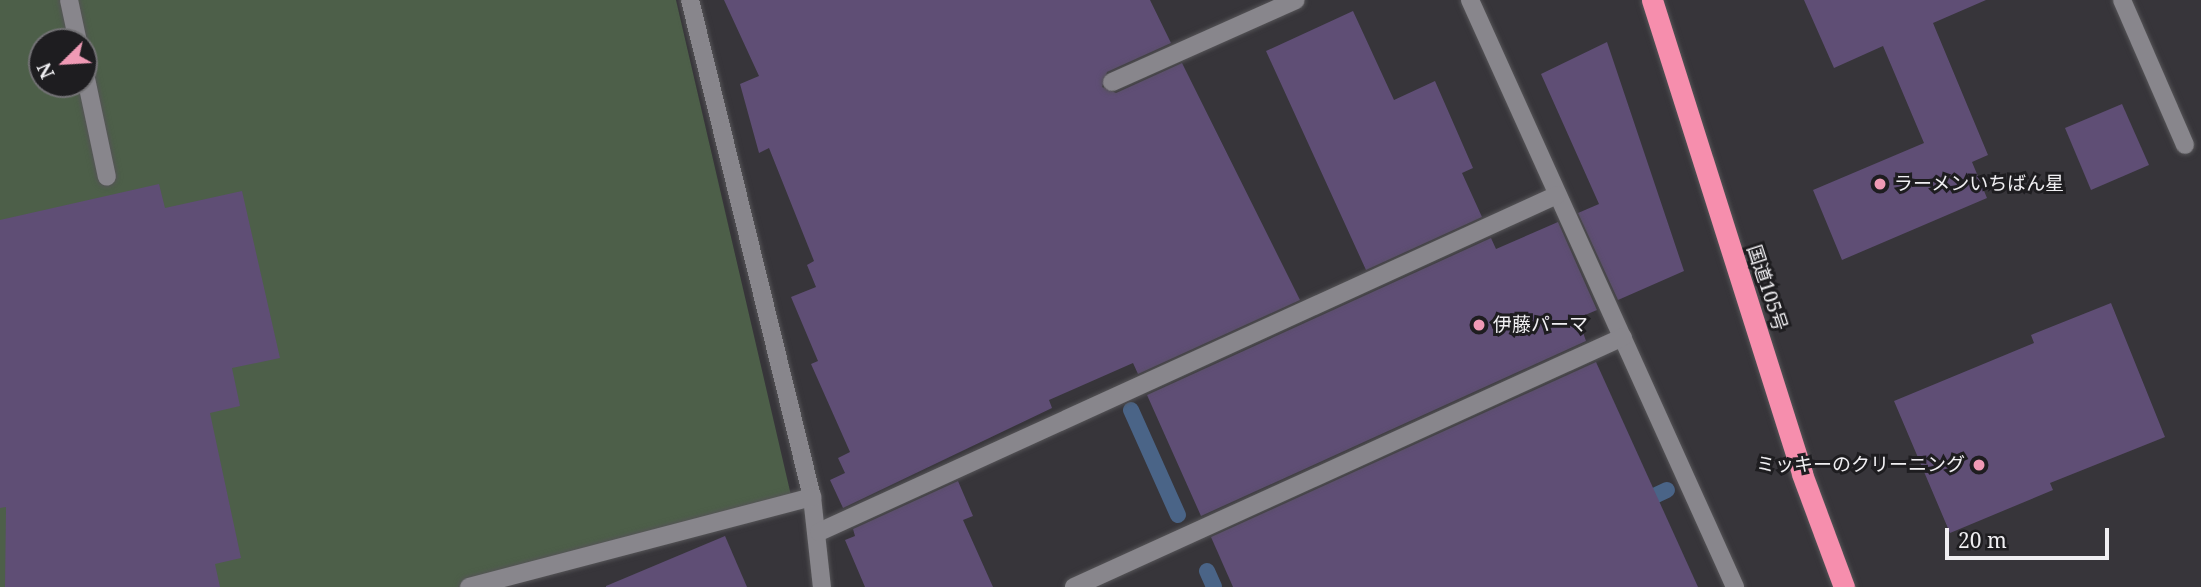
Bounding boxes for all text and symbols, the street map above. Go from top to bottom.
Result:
north arrow [28,28,98,98]
text: N [31,59,61,83]
place label: ラーメンいちばん星 [1894,173,2065,195]
marker: ラーメンいちばん星 [1872,176,1888,192]
street label: 国道105号 [1742,242,1792,334]
place label: 伊藤パーマ [1493,314,1588,336]
marker: 伊藤パーマ [1471,317,1487,333]
place label: ミッキーのクリーニング [1756,454,1965,476]
marker: ミッキーのクリーニング [1971,457,1987,473]
scale bar [1949,514,2114,558]
text: 20 m [1958,526,2007,554]

